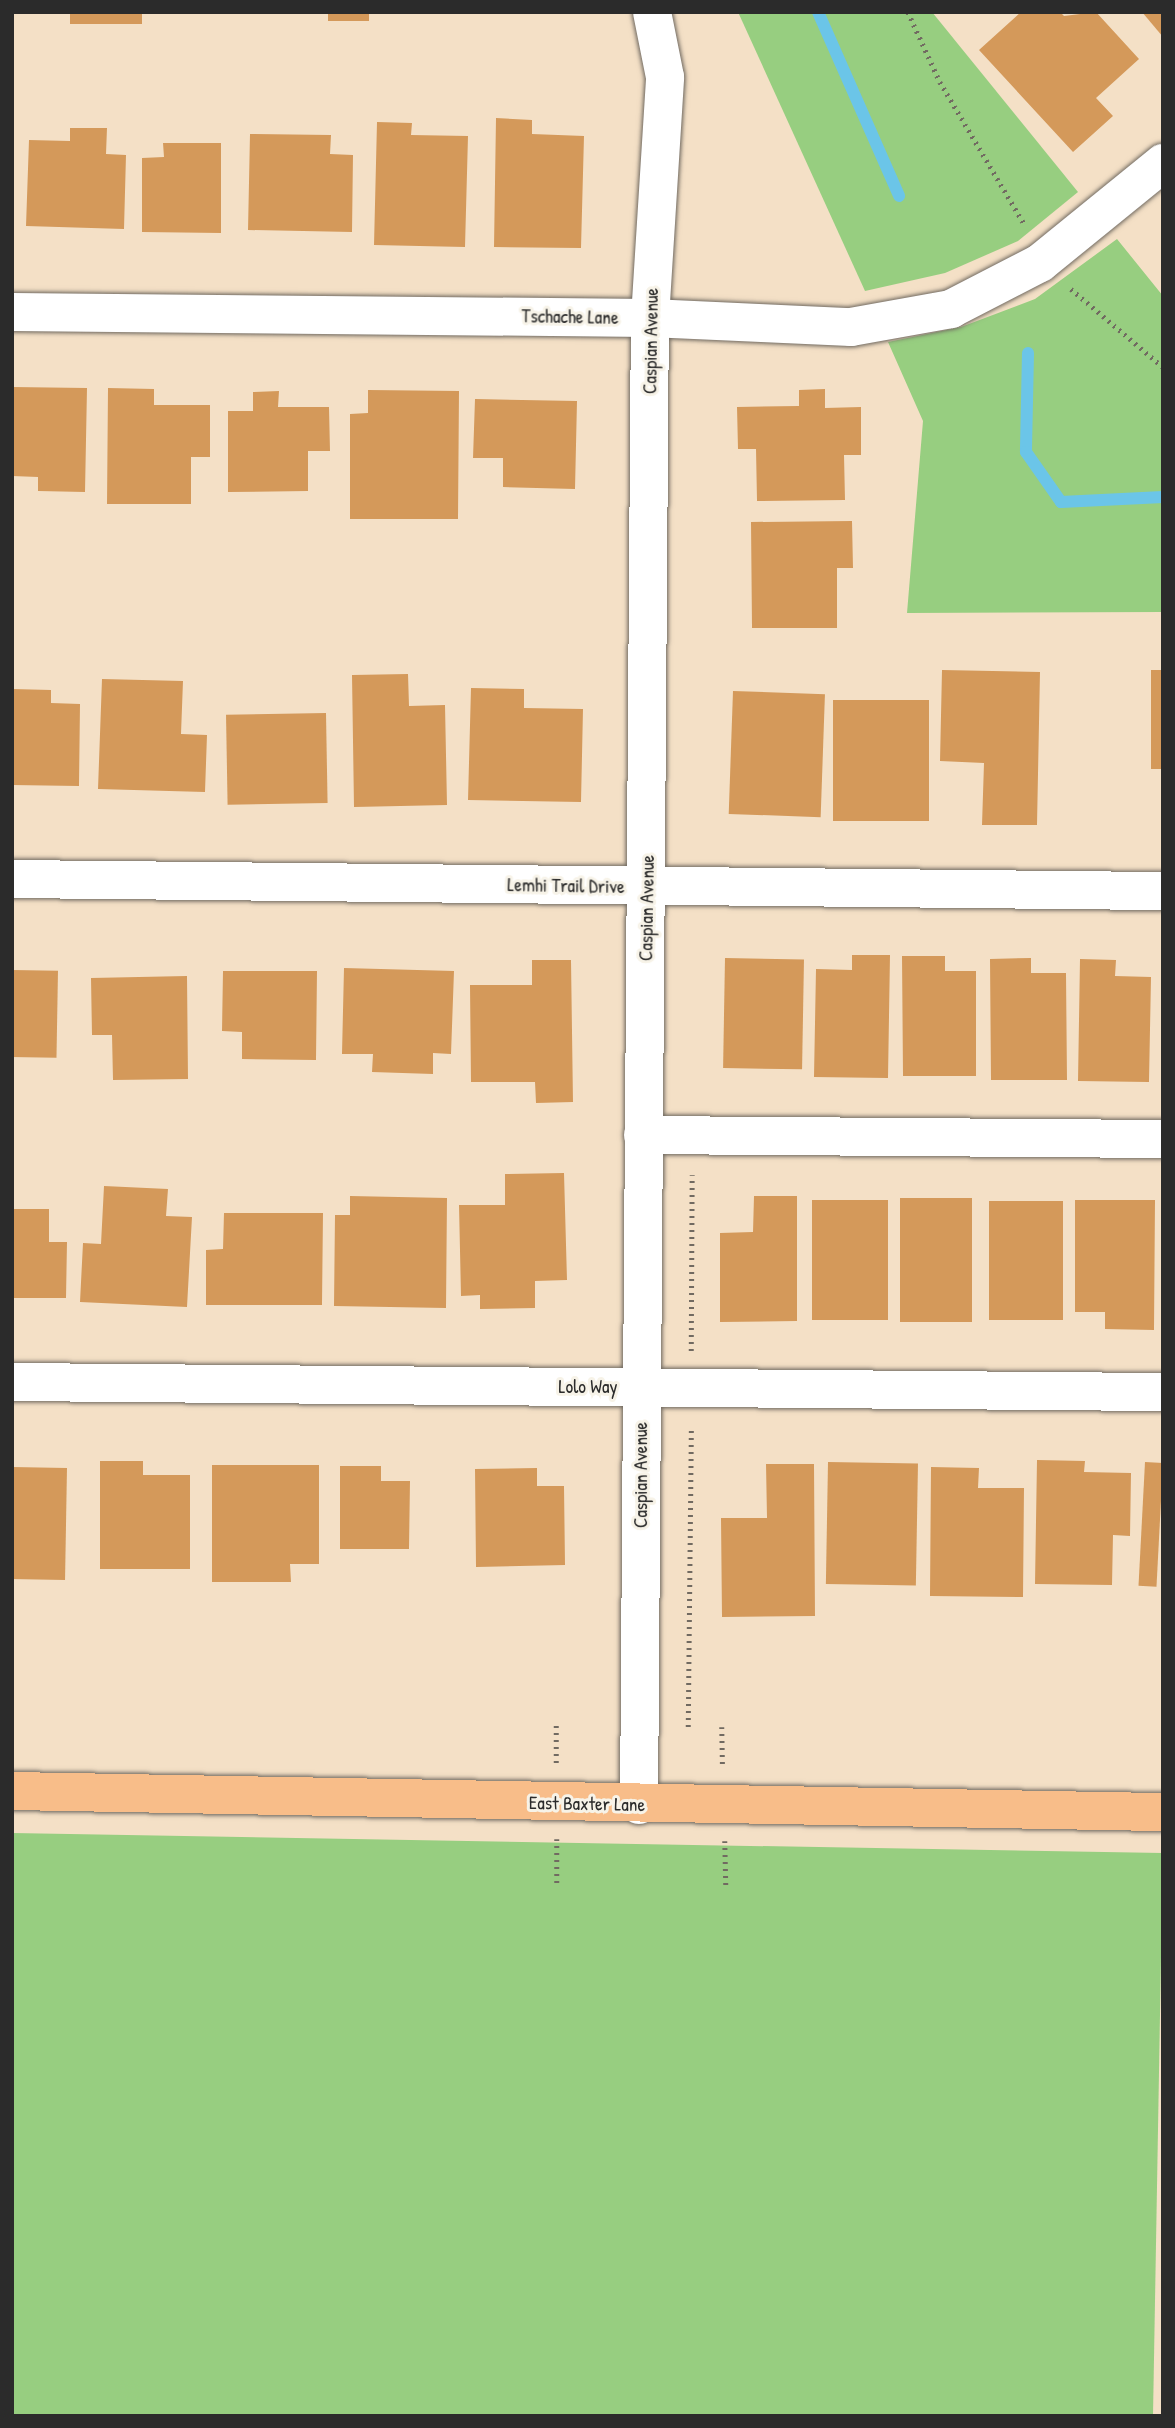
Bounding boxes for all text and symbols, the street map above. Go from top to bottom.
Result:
street label: Caspian Avenue [639,288,663,394]
street label: Tschache Lane [521,305,619,329]
street label: Caspian Avenue [635,855,659,961]
street label: Lemhi Trail Drive [507,874,625,898]
street label: Lolo Way [559,1376,617,1398]
street label: Caspian Avenue [630,1422,652,1528]
street label: East Baxter Lane [529,1792,645,1816]

